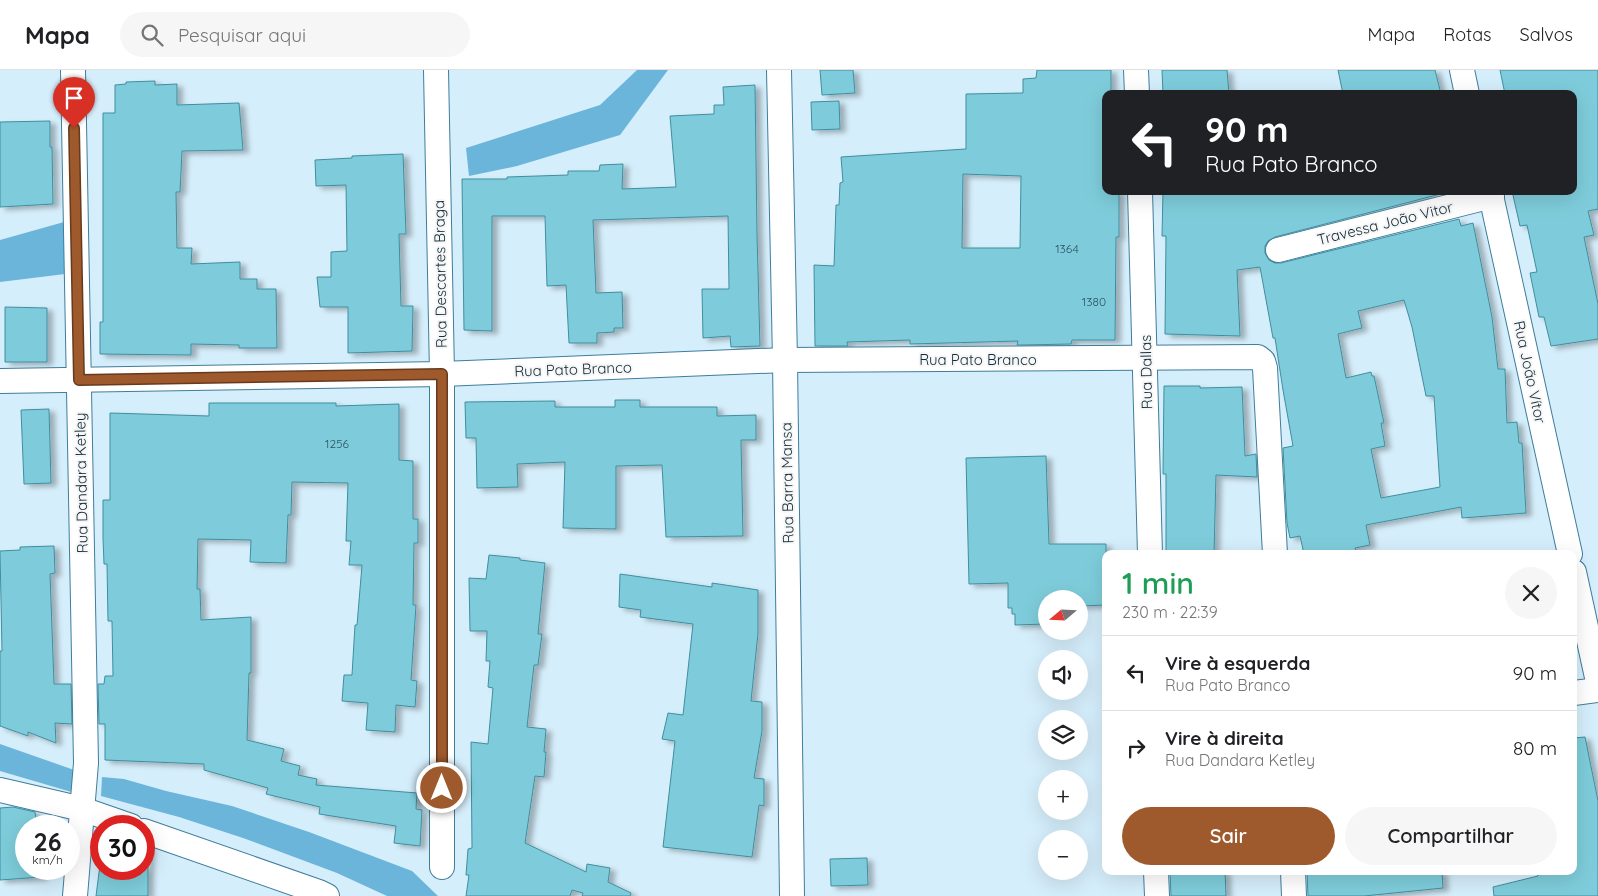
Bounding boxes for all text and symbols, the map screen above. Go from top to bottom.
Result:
search box [120,12,470,57]
text: Mapa [25,20,90,50]
icon: search [138,21,166,49]
text: Pesquisar aqui [178,23,306,47]
text: Mapa [1368,23,1415,46]
text: Rotas [1443,23,1492,46]
text: Salvos [1520,23,1573,46]
pin [53,77,95,128]
icon: arrive [60,84,88,112]
text: 90 m [1205,107,1288,151]
icon: left [1122,110,1187,175]
text: Rua Pato Branco [1205,150,1378,178]
street label: Travessa João Vitor [1315,197,1455,249]
street label: Rua Descartes Braga [429,200,451,348]
house number: 1364 [1055,241,1079,256]
house number: 1380 [1082,294,1106,309]
street label: Rua João Vítor [1510,319,1550,425]
street label: Rua Dallas [1136,335,1156,409]
street label: Rua Pato Branco [919,350,1037,369]
street label: Rua Pato Branco [514,357,632,381]
street label: Rua Dandara Ketley [70,412,92,554]
street label: Rua Barra Mansa [776,422,798,544]
house number: 1256 [325,436,350,451]
text: 1 min [1122,564,1194,602]
button: close [1505,567,1557,619]
north arrow [1038,590,1088,640]
map controls [1038,590,1088,880]
text: 230 m · 22:39 [1122,602,1218,622]
button: sound [1038,650,1088,700]
text: Vire à esquerda [1165,651,1310,675]
icon: left [1122,659,1150,687]
text: 90 m [1513,661,1557,685]
text: Rua Pato Branco [1165,675,1291,695]
button: layers [1038,710,1088,760]
text: Vire à direita [1165,726,1284,750]
icon: right [1122,734,1150,762]
text: 80 m [1513,736,1557,760]
text: Rua Dandara Ketley [1165,750,1315,770]
position arrow [415,761,467,813]
button: + [1038,770,1088,820]
button: Sair [1122,807,1335,865]
button: Compartilhar [1345,807,1557,865]
speed limit sign: 30 [90,815,155,880]
text: 26 [33,826,62,857]
button: − [1038,830,1088,880]
text: km/h [32,852,63,867]

